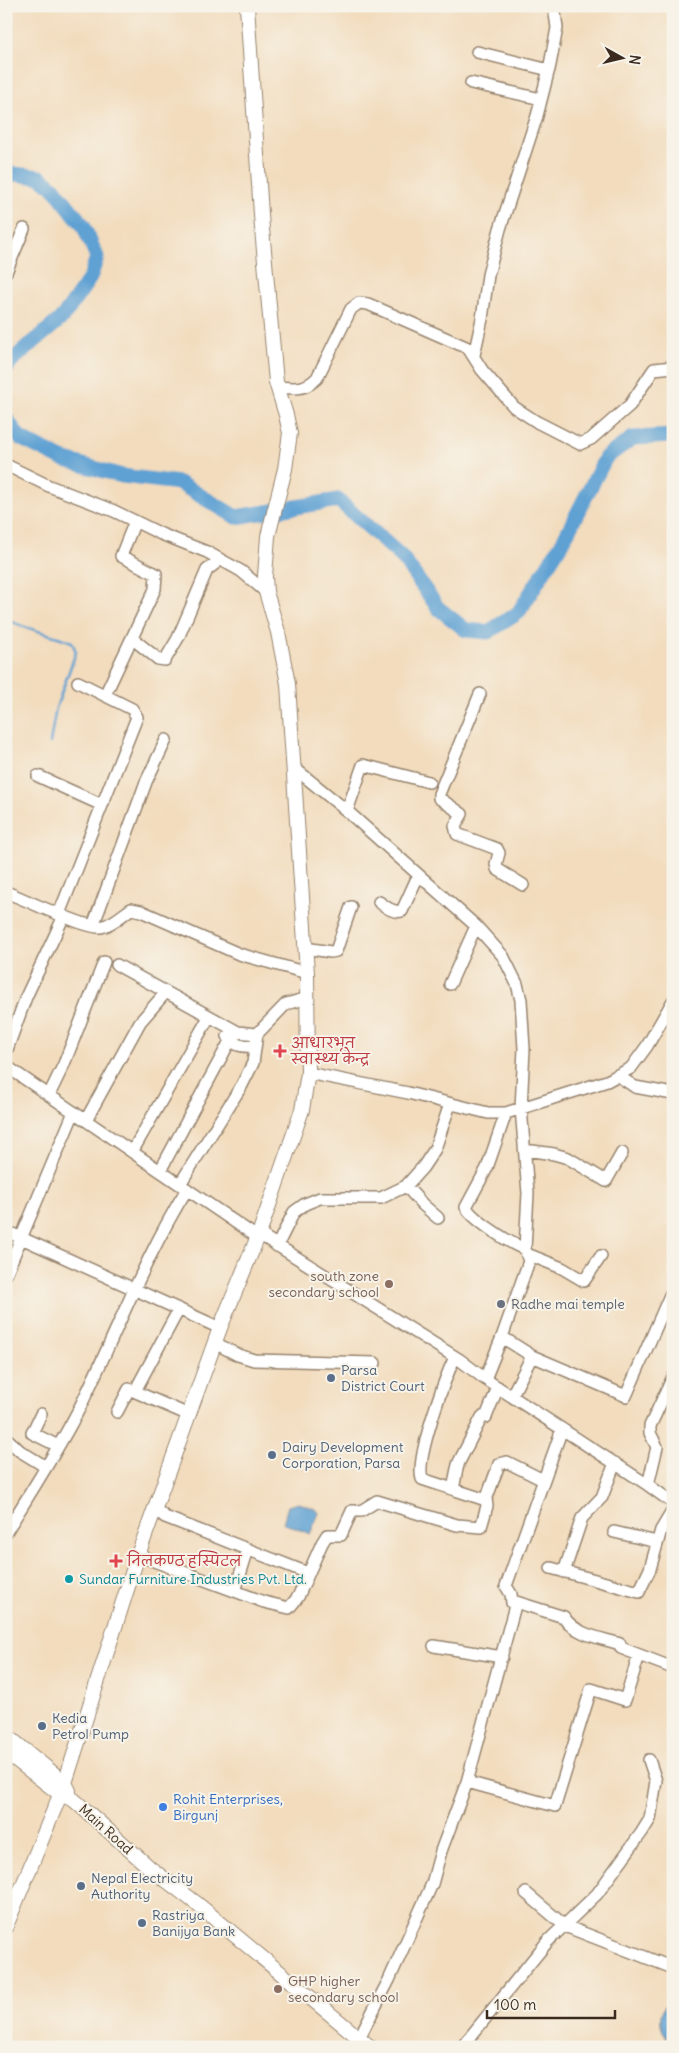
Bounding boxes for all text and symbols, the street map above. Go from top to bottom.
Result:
north arrow [596,32,646,82]
text: N [625,54,644,66]
place label: आधारभूत स्वास्थ्य केन्द्र [290,1034,371,1068]
marker: आधारभूत स्वास्थ्य केन्द्र [273,1044,287,1058]
place label: south zone secondary school [268,1267,379,1301]
marker: south zone secondary school [383,1278,395,1290]
place label: Radhe mai temple [511,1295,625,1313]
marker: Radhe mai temple [495,1298,507,1310]
place label: Parsa District Court [341,1361,425,1395]
marker: Parsa District Court [325,1372,337,1384]
place label: Dairy Development Corporation, Parsa [282,1438,404,1472]
marker: Dairy Development Corporation, Parsa [266,1449,278,1461]
place label: निलकण्ठ हस्पिटल [126,1550,242,1570]
marker: निलकण्ठ हस्पिटल [109,1554,123,1568]
place label: Sundar Furniture Industries Pvt. Ltd. [79,1570,307,1588]
marker: Sundar Furniture Industries Pvt. Ltd. [63,1573,75,1585]
place label: Kedia Petrol Pump [52,1709,129,1743]
marker: Kedia Petrol Pump [36,1720,48,1732]
place label: Rohit Enterprises, Birgunj [173,1790,283,1824]
street label: Main Road [75,1800,137,1858]
marker: Rohit Enterprises, Birgunj [157,1801,169,1813]
place label: Nepal Electricity Authority [91,1869,193,1903]
marker: Nepal Electricity Authority [75,1880,87,1892]
place label: Rastriya Banijya Bank [152,1906,235,1940]
marker: Rastriya Banijya Bank [136,1917,148,1929]
place label: GHP higher secondary school [288,1972,399,2006]
marker: GHP higher secondary school [272,1983,284,1995]
scale bar [487,1988,614,2020]
text: 100 m [494,1995,536,2014]

